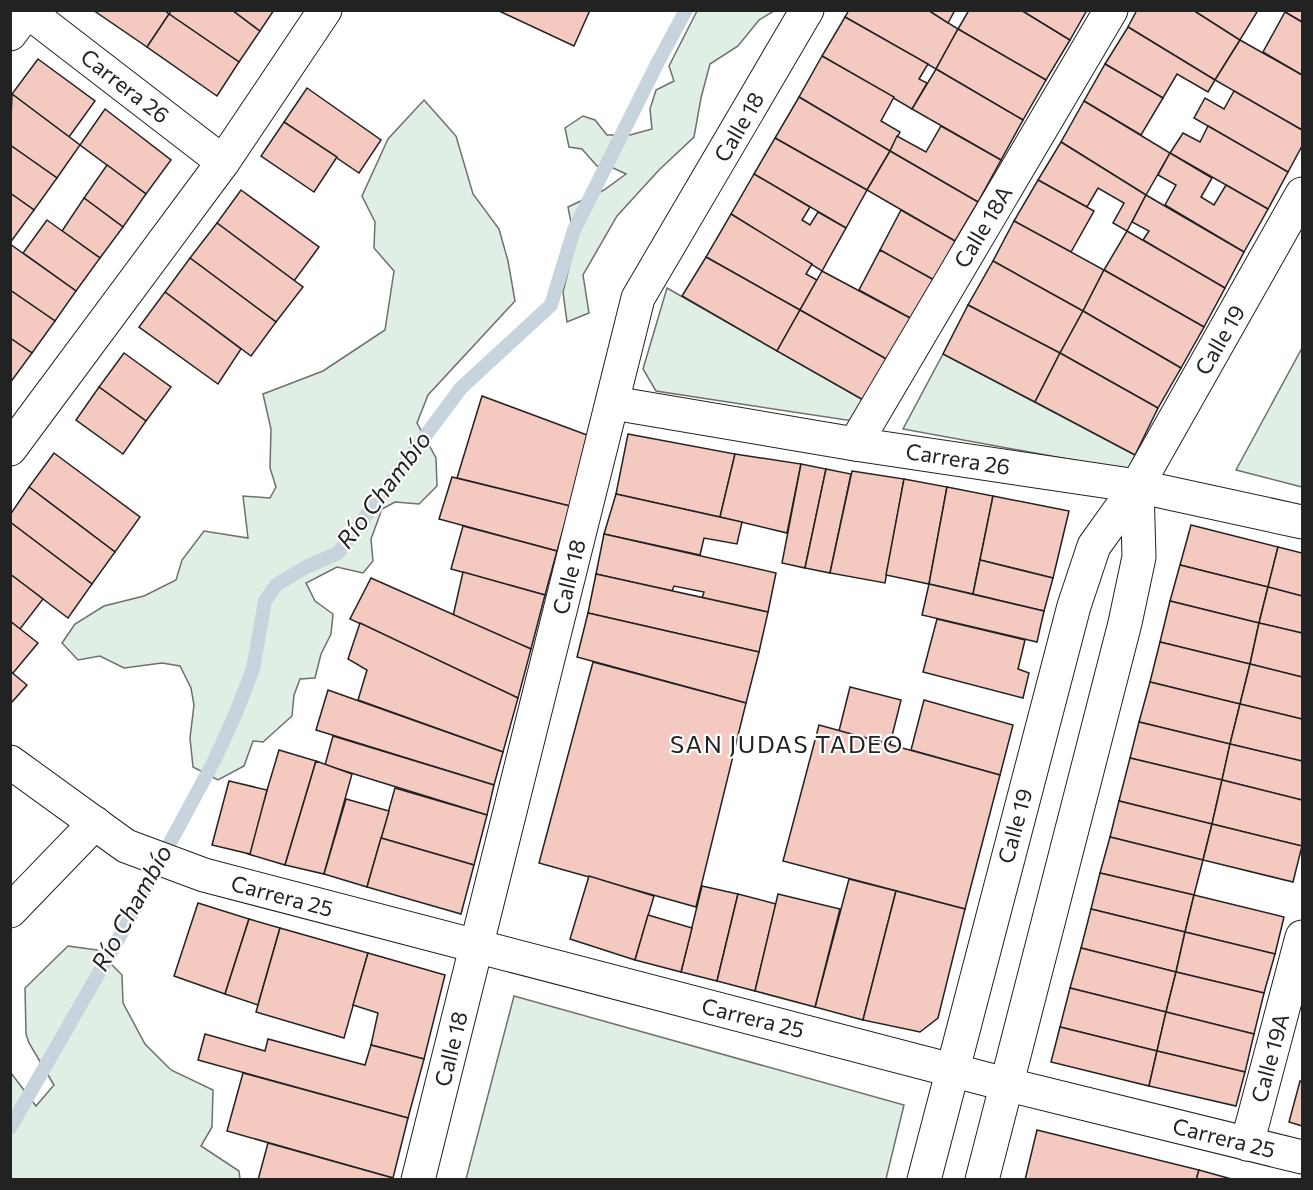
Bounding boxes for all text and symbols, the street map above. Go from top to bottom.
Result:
street label: Carrera 26 [76,43,175,129]
street label: Calle 18 [708,87,769,167]
street label: Calle 18A [948,181,1018,273]
street label: Calle 19 [1189,300,1250,380]
water label: Río Chambío [329,425,436,554]
street label: Carrera 26 [904,437,1012,480]
street label: Calle 18 [546,537,591,617]
district label: SAN JUDAS TADEO [670,729,904,758]
street label: Calle 19 [992,786,1037,866]
water label: Río Chambío [84,839,177,975]
street label: Carrera 25 [228,869,336,922]
street label: Carrera 25 [699,992,807,1043]
street label: Calle 18 [428,1009,473,1089]
street label: Calle 19A [1245,1010,1294,1105]
street label: Carrera 25 [1170,1112,1278,1163]

